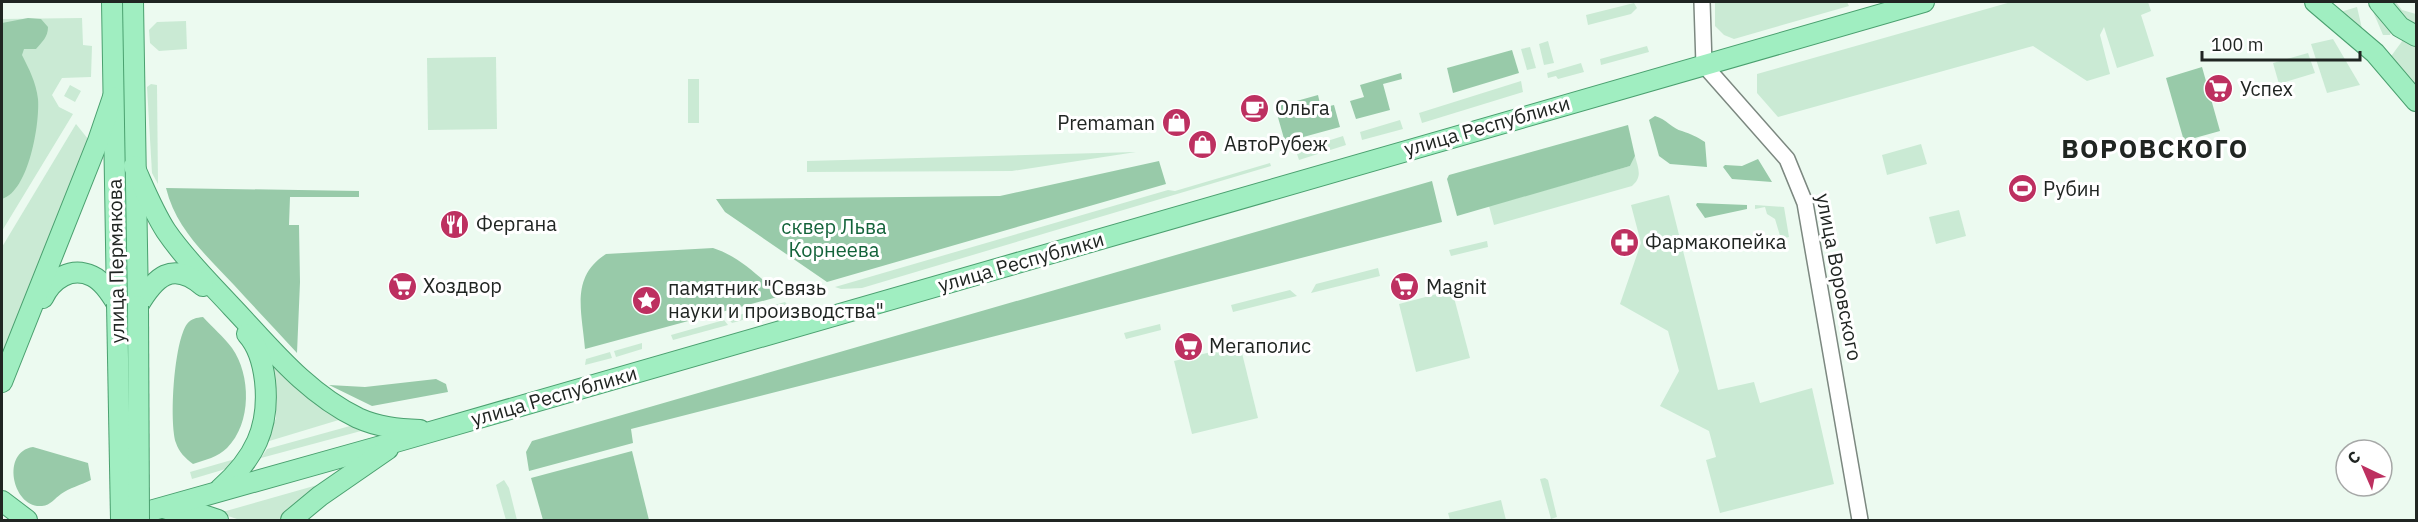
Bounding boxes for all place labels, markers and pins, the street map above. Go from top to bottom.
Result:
supermarket icon: Успех [2203,73,2235,105]
place label: Успех [2240,75,2293,102]
cafe icon: Ольга [1238,92,1270,124]
place label: Ольга [1275,94,1330,121]
shop icon: Premaman [1160,107,1192,139]
place label: Premaman [1057,109,1155,136]
shop icon: АвтоРубеж [1187,128,1219,160]
place label: АвтоРубеж [1224,130,1328,157]
sports icon: Рубин [2006,173,2038,205]
place label: Рубин [2043,175,2100,202]
restaurant icon: Фергана [439,208,471,240]
place label: Фергана [476,210,557,237]
pharmacy icon: Фармакопейка [1608,226,1640,258]
place label: Фармакопейка [1645,228,1787,255]
supermarket icon: Хоздвор [386,270,418,302]
supermarket icon: Magnit [1389,271,1421,303]
place label: Хоздвор [423,272,502,299]
place label: Magnit [1426,273,1487,300]
place label: памятник "Связь науки и производства" [668,274,884,324]
place icon: памятник "Связь науки и производства" [631,284,663,316]
supermarket icon: Мегаполис [1172,330,1204,362]
place label: Мегаполис [1209,332,1311,359]

